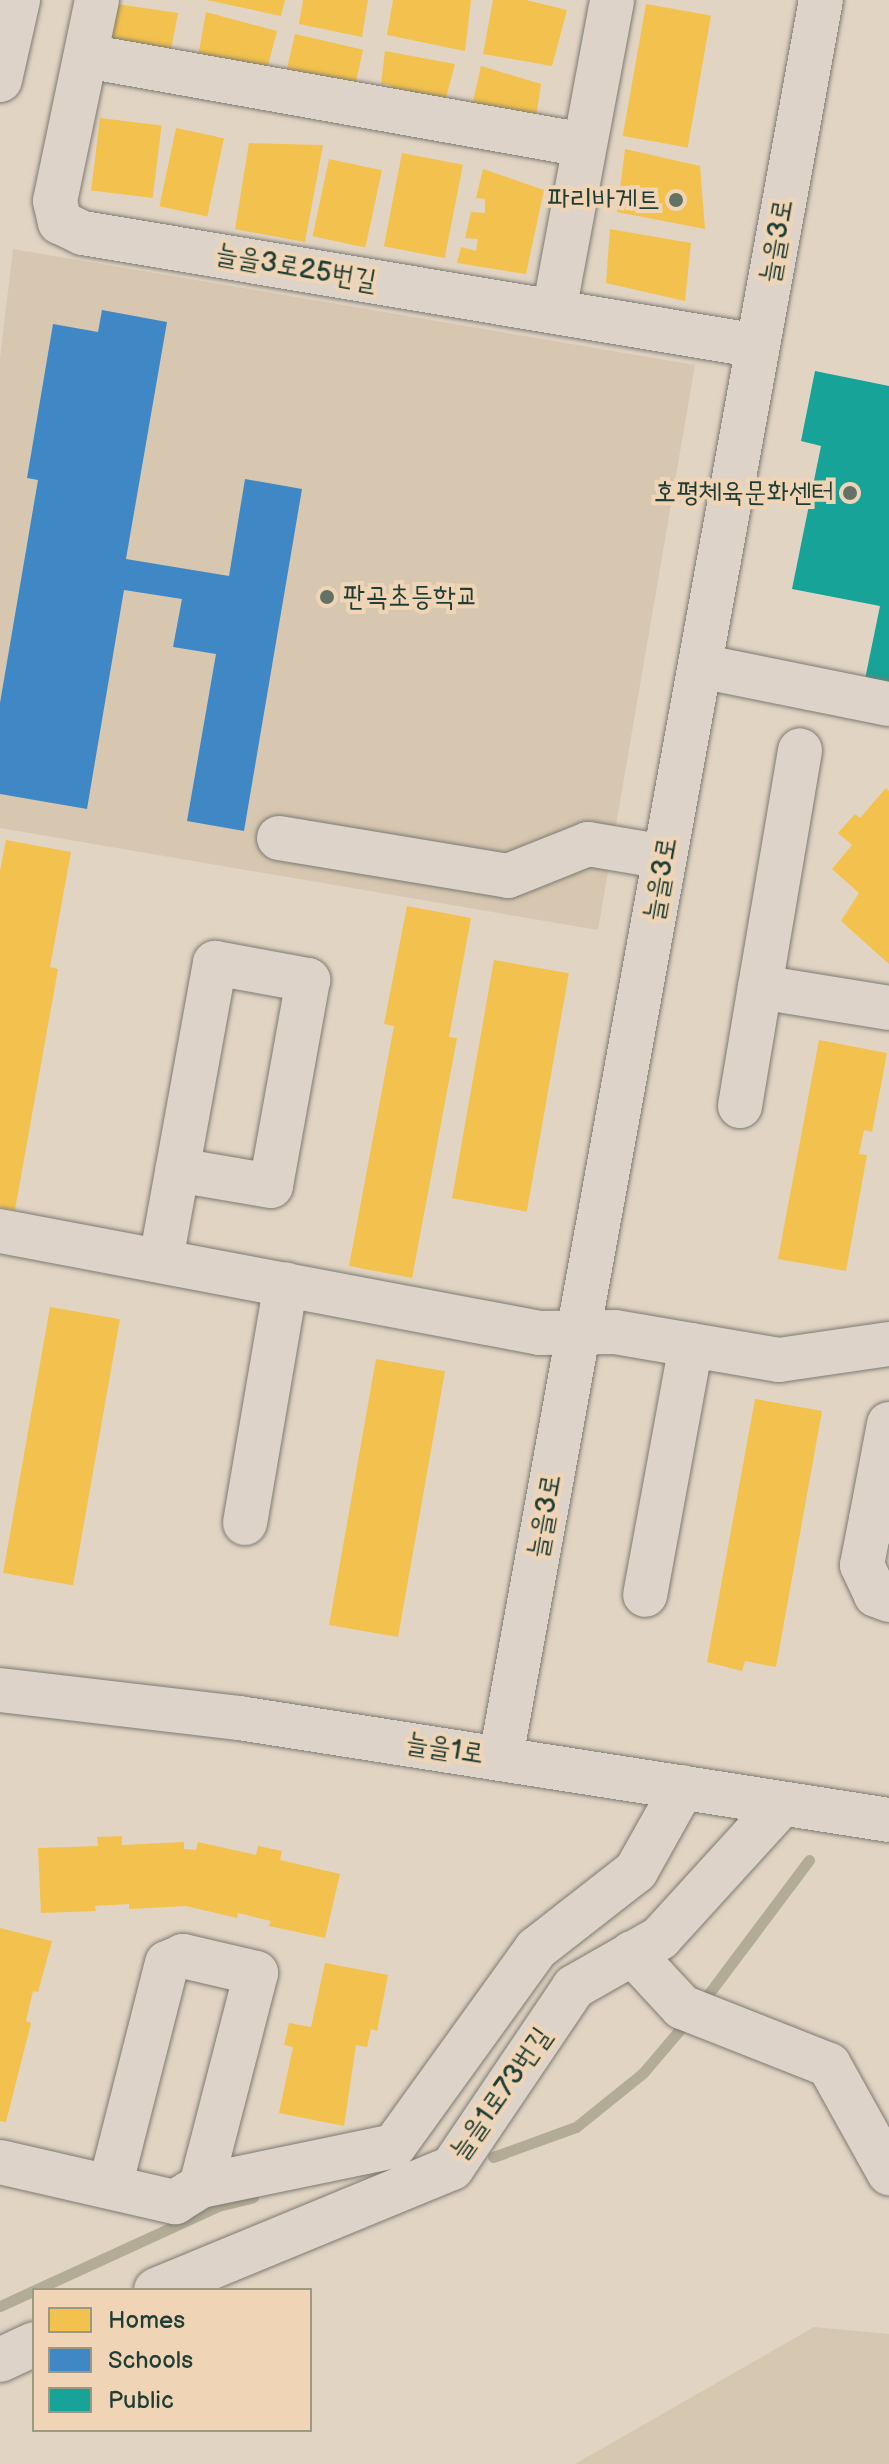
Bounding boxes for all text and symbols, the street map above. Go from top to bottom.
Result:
place label: 파리바게트 [547,183,660,217]
marker: 파리바게트 [667,191,685,209]
street label: 늘을3로 [753,196,801,286]
street label: 늘을3로25번길 [213,237,379,299]
place label: 호평체육문화센터 [654,476,834,510]
marker: 호평체육문화센터 [841,484,859,502]
place label: 판곡초등학교 [343,580,478,614]
marker: 판곡초등학교 [318,588,336,606]
street label: 늘을3로 [637,834,685,924]
street label: 늘을3로 [521,1471,569,1561]
street label: 늘을1로 [404,1726,486,1772]
street label: 늘을1로73번길 [443,2021,559,2167]
legend [32,2288,312,2432]
text: Homes [108,2306,185,2335]
text: Schools [108,2346,193,2375]
text: Public [108,2386,174,2415]

